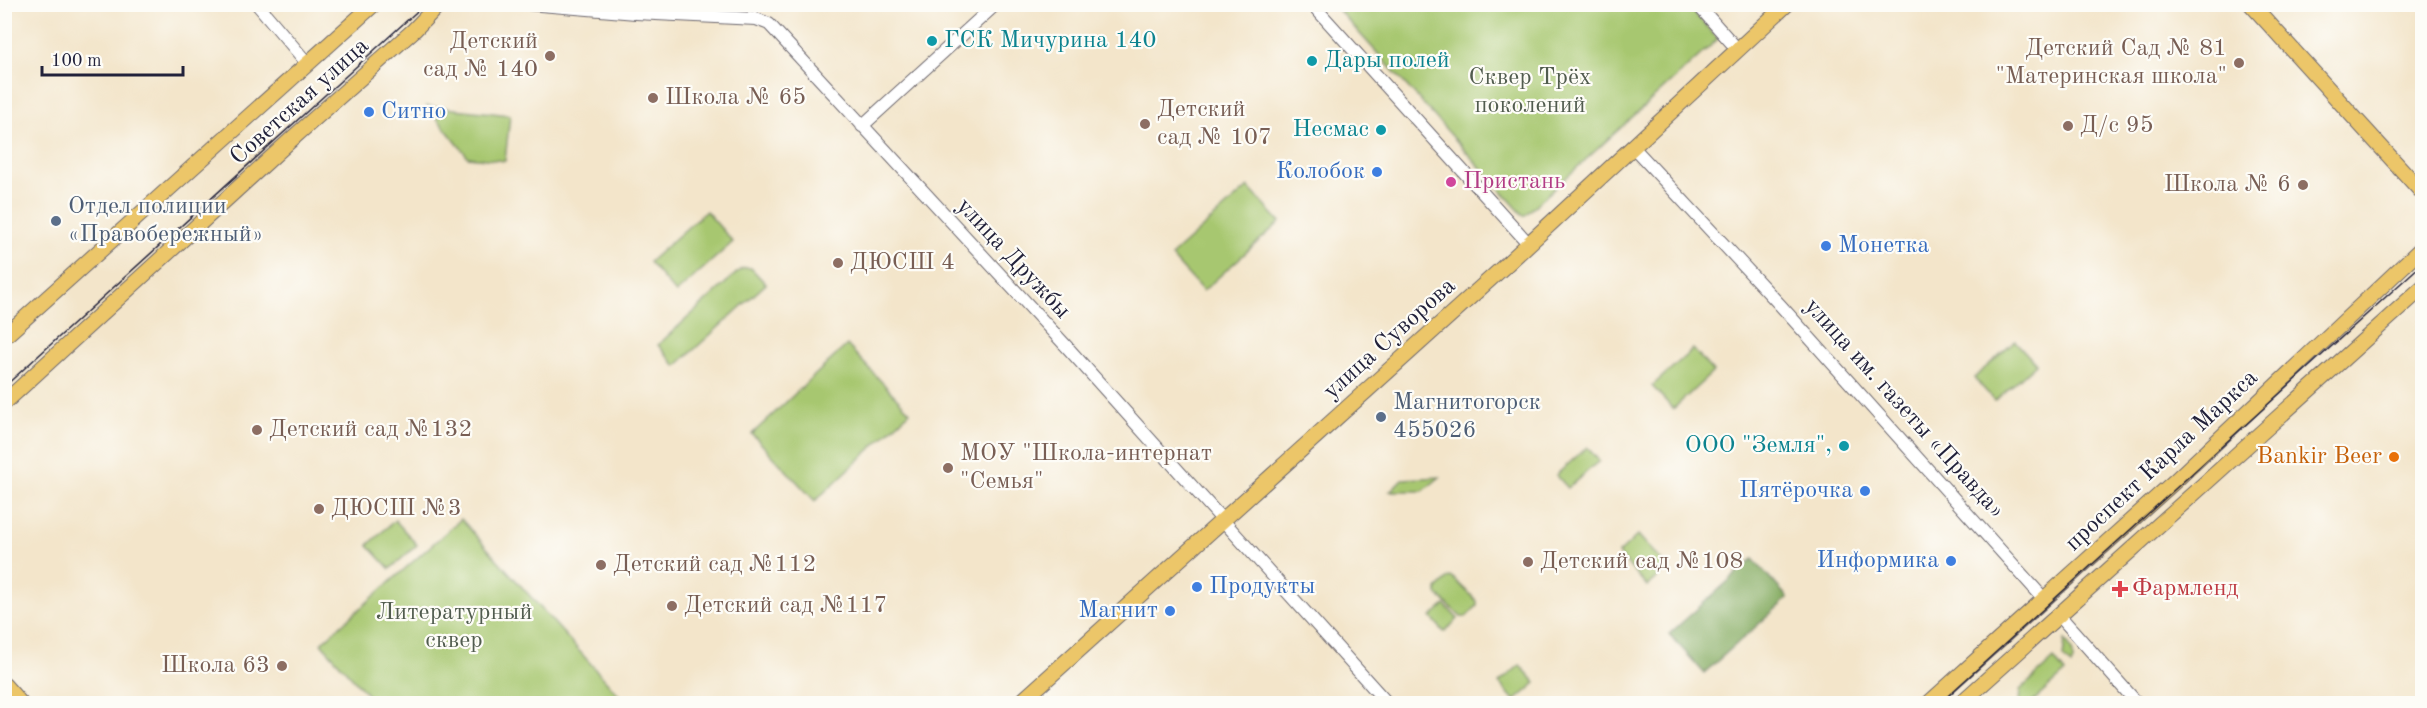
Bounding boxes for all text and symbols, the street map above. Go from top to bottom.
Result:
place label: ГСК Мичурина 140 [944,29,1156,53]
place label: Детский сад № 140 [423,30,538,82]
street label: Советская улица [226,34,374,170]
marker: ГСК Мичурина 140 [925,34,939,48]
place label: Детский Сад № 81 "Материнская школа" [1995,37,2227,89]
scale bar [42,39,183,77]
marker: Детский сад № 140 [543,49,557,63]
place label: Дары полей [1324,49,1450,73]
text: 100 m [51,52,102,70]
marker: Дары полей [1305,54,1319,68]
marker: Детский Сад № 81 "Материнская школа" [2232,56,2246,70]
park label: Сквер Трёх поколений [1469,66,1591,118]
place label: Школа № 65 [665,86,806,110]
marker: Школа № 65 [646,91,660,105]
place label: Детский сад № 107 [1157,98,1272,150]
place label: Ситно [381,100,446,124]
marker: Ситно [362,105,376,119]
place label: Д/с 95 [2080,114,2154,138]
marker: Детский сад № 107 [1138,117,1152,131]
place label: Несмас [1292,118,1369,142]
marker: Д/с 95 [2061,119,2075,133]
marker: Несмас [1374,123,1388,137]
place label: Колобок [1276,160,1365,184]
marker: Колобок [1370,165,1384,179]
place label: Пристань [1463,170,1565,194]
place label: Школа № 6 [2164,173,2291,197]
marker: Пристань [1444,175,1458,189]
marker: Школа № 6 [2296,178,2310,192]
street label: улица Дружбы [951,194,1075,324]
place label: Отдел полиции «Правобережный» [68,195,263,247]
marker: Отдел полиции «Правобережный» [49,214,63,228]
place label: Монетка [1838,234,1930,258]
marker: Монетка [1819,239,1833,253]
place label: ДЮСШ 4 [850,251,955,275]
marker: ДЮСШ 4 [831,256,845,270]
street label: улица Суворова [1320,274,1461,404]
street label: улица им. газеты «Правда» [1799,294,2009,524]
street label: проспект Карла Маркса [2061,366,2263,556]
place label: Магнитогорск 455026 [1393,391,1541,443]
marker: Магнитогорск 455026 [1374,410,1388,424]
place label: Детский сад №132 [269,418,472,442]
marker: Детский сад №132 [250,423,264,437]
place label: ООО "Земля", [1685,434,1832,458]
marker: ООО "Земля", [1837,439,1851,453]
place label: МОУ "Школа-интернат "Семья" [960,442,1212,494]
place label: Bankir Beer [2257,445,2382,469]
marker: Bankir Beer [2387,450,2401,464]
marker: МОУ "Школа-интернат "Семья" [941,461,955,475]
place label: Пятёрочка [1739,479,1853,503]
marker: Пятёрочка [1858,484,1872,498]
place label: ДЮСШ №3 [331,497,462,521]
marker: ДЮСШ №3 [312,502,326,516]
place label: Информика [1816,549,1939,573]
place label: Детский сад №108 [1540,550,1743,574]
place label: Детский сад №112 [613,553,816,577]
marker: Информика [1944,554,1958,568]
marker: Детский сад №108 [1521,555,1535,569]
marker: Детский сад №112 [594,558,608,572]
place label: Продукты [1209,575,1315,599]
place label: Фармленд [2132,577,2239,601]
marker: Продукты [1190,580,1204,594]
marker: Фармленд [2113,582,2127,596]
place label: Детский сад №117 [684,594,887,618]
marker: Детский сад №117 [665,599,679,613]
place label: Магнит [1078,599,1158,623]
park label: Литературный сквер [376,601,532,653]
marker: Магнит [1163,604,1177,618]
place label: Школа 63 [161,654,270,678]
marker: Школа 63 [275,659,289,673]

